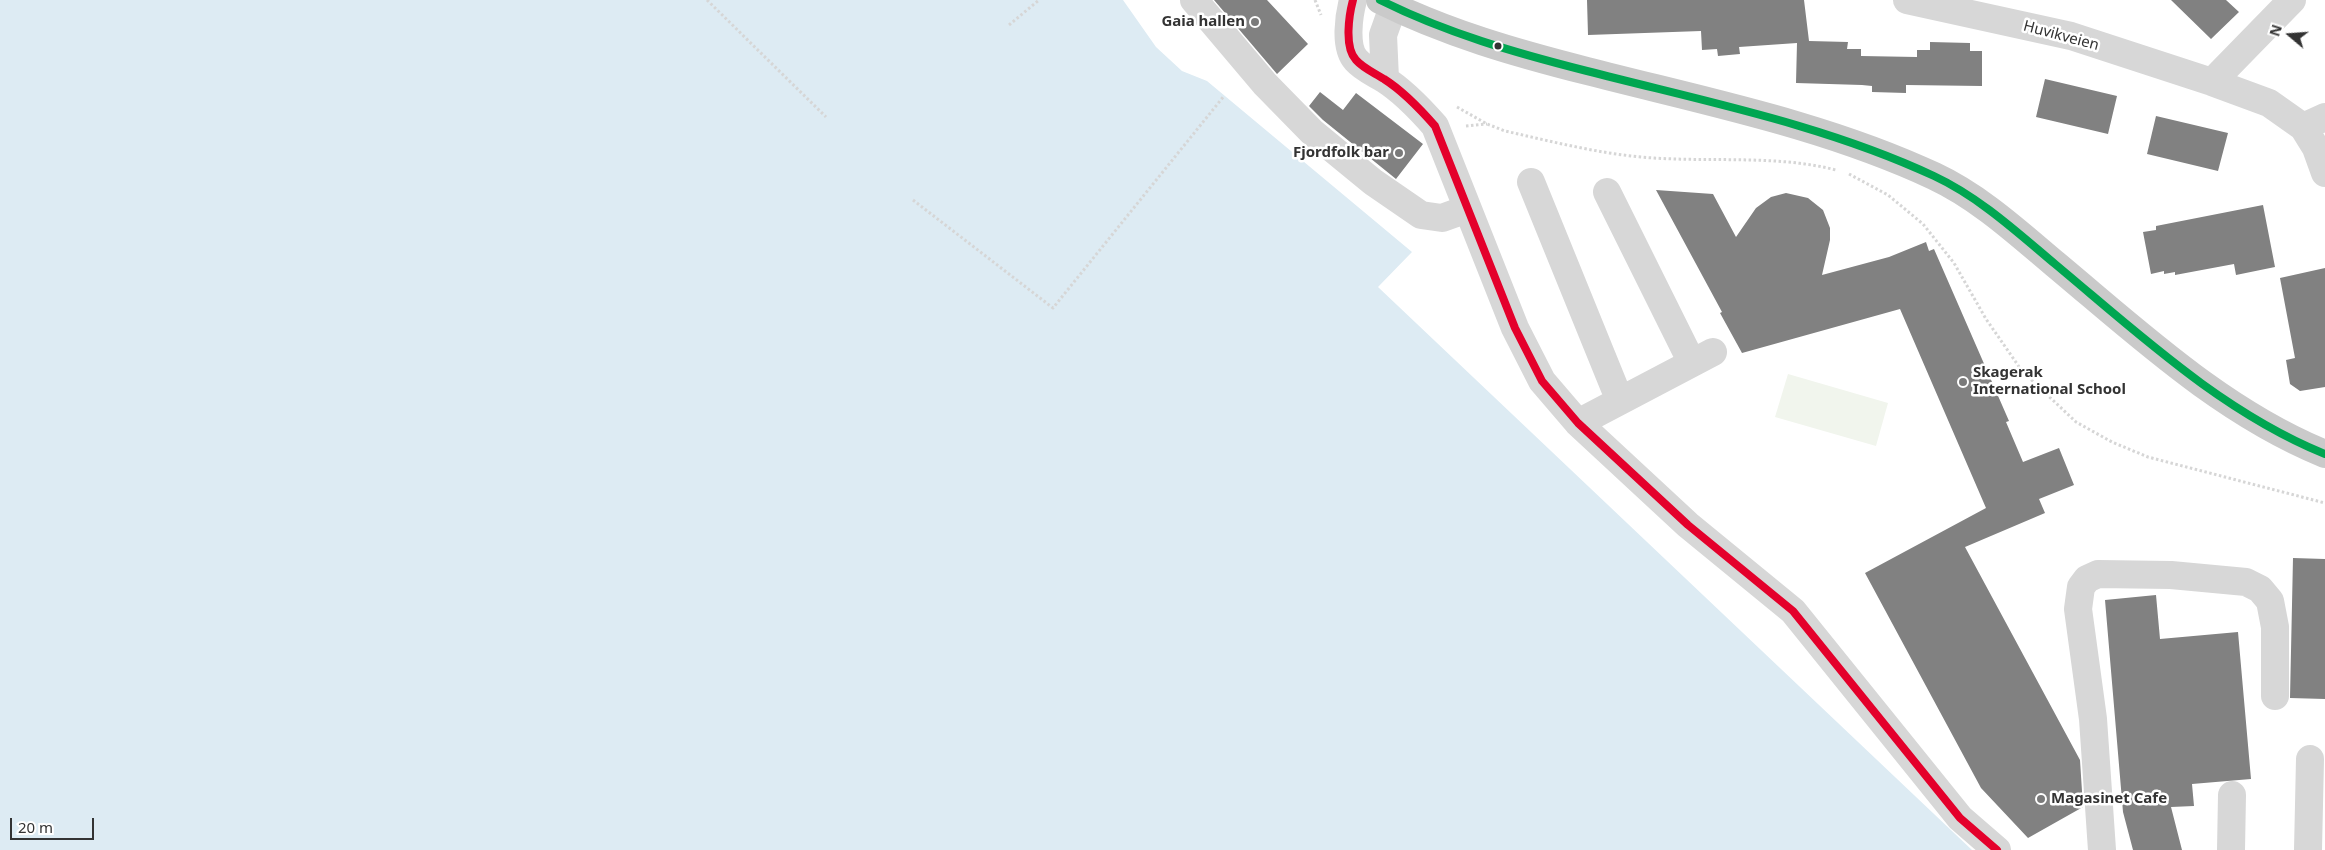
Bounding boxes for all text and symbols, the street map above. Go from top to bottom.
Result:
north arrow [2265,10,2315,60]
place label: Gaia hallen [1161,13,1245,31]
marker: Gaia hallen [1249,16,1261,28]
street label: Huvikveien [2021,17,2101,55]
text: N [2264,22,2286,39]
unlabelled marker [1493,41,1503,51]
place label: Fjordfolk bar [1293,144,1389,162]
marker: Fjordfolk bar [1393,147,1405,159]
place label: Skagerak International School [1973,364,2126,399]
marker: Skagerak International School [1957,376,1969,388]
place label: Magasinet Cafe [2051,790,2167,808]
marker: Magasinet Cafe [2035,793,2047,805]
scale bar [12,808,96,840]
text: 20 m [18,817,53,837]

